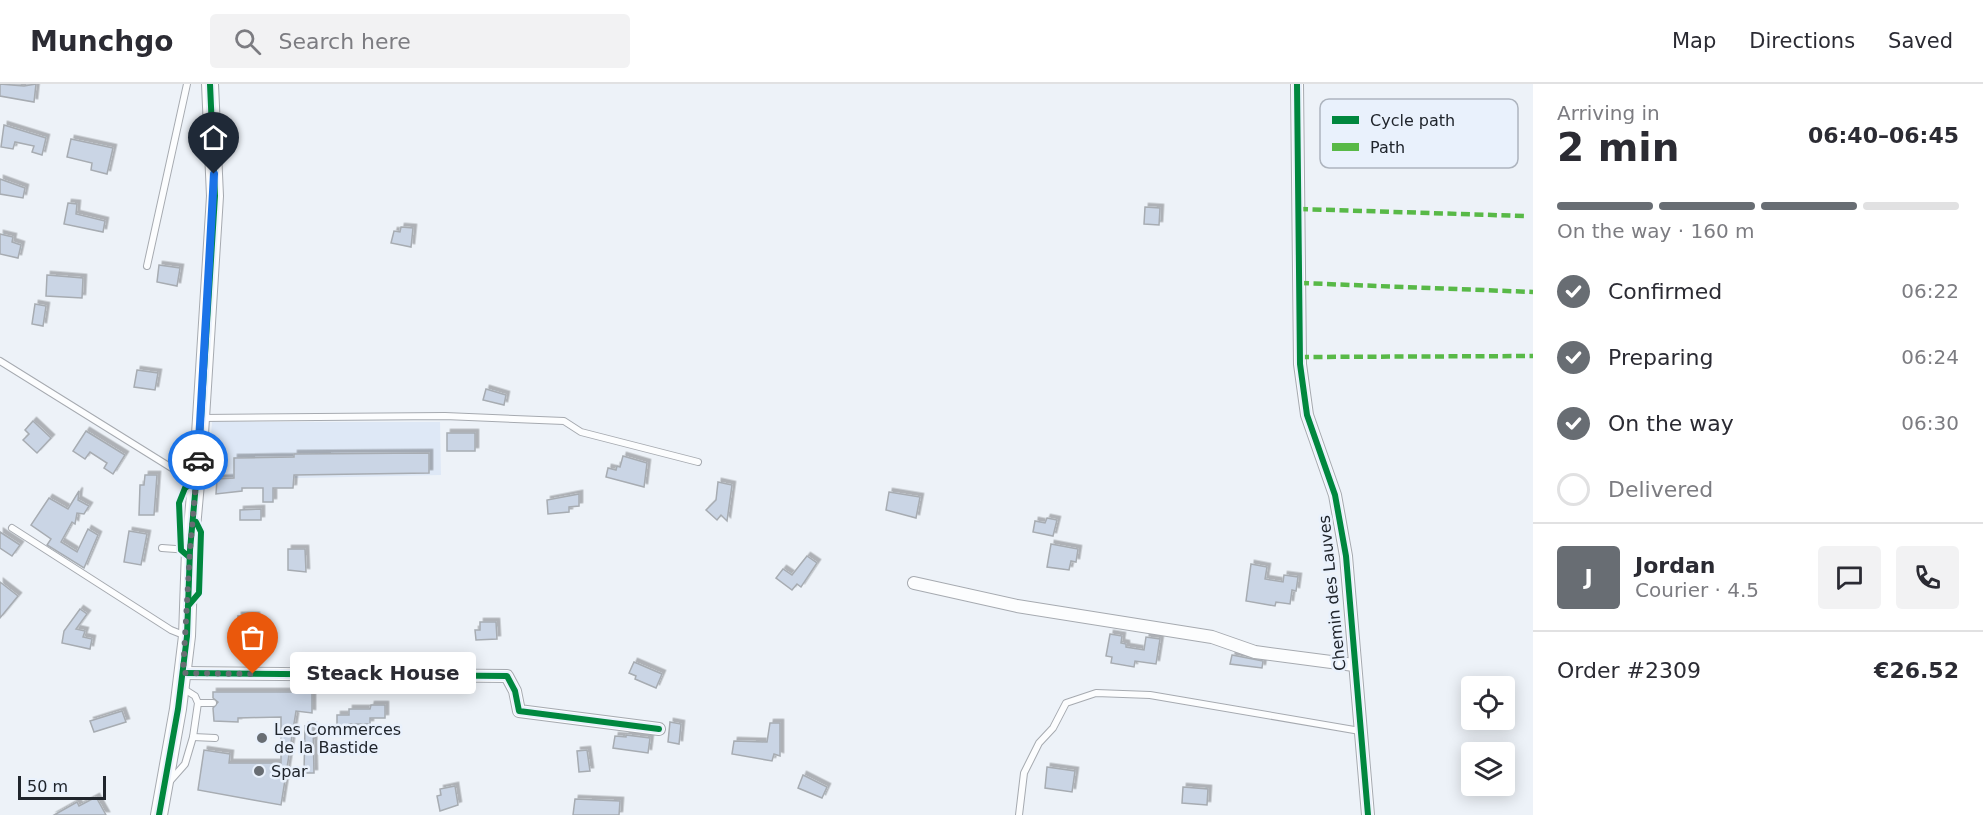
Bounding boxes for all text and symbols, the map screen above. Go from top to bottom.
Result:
search box [210,14,630,68]
text: Munchgo [30,25,174,58]
icon: search [231,25,264,58]
text: Search here [279,29,411,54]
text: Map [1672,29,1716,53]
text: Directions [1749,29,1855,53]
text: Saved [1888,29,1953,53]
legend [1320,99,1518,168]
text: Arriving in [1557,101,1660,125]
text: Cycle path [1370,111,1455,130]
pin [188,112,239,174]
icon: home [197,121,230,154]
text: 06:40–06:45 [1808,123,1959,148]
text: 2 min [1557,125,1679,170]
text: Path [1370,138,1405,157]
text: On the way · 160 m [1557,219,1755,243]
icon: check [1557,275,1590,308]
text: Confirmed [1608,279,1722,304]
text: 06:22 [1901,279,1959,303]
icon: check [1557,341,1590,374]
text: Preparing [1608,345,1714,370]
text: 06:24 [1901,345,1959,369]
icon: check [1557,407,1590,440]
text: On the way [1608,411,1734,436]
text: 06:30 [1901,411,1959,435]
courier [168,430,228,490]
icon: car [182,444,215,477]
text: Delivered [1608,477,1713,502]
street label: Chemin des Lauves [1314,514,1350,672]
button: chat [1818,546,1881,609]
button: phone [1896,546,1959,609]
text: Jordan [1635,553,1715,578]
text: J [1584,565,1593,590]
text: Courier · 4.5 [1635,578,1759,602]
pin [227,612,278,674]
icon: bag [236,621,269,654]
callout: Steack House [289,653,475,695]
text: Order #2309 [1557,658,1701,683]
text: €26.52 [1874,658,1959,683]
text: Steack House [306,661,460,685]
map controls [1461,676,1515,796]
button: locate [1461,676,1515,730]
place label: Les Commerces de la Bastide [274,720,401,757]
marker: Les Commerces de la Bastide [255,731,269,745]
button: layers [1461,742,1515,796]
place label: Spar [271,762,308,781]
marker: Spar [252,764,266,778]
scale bar [18,773,106,800]
text: 50 m [27,777,68,796]

